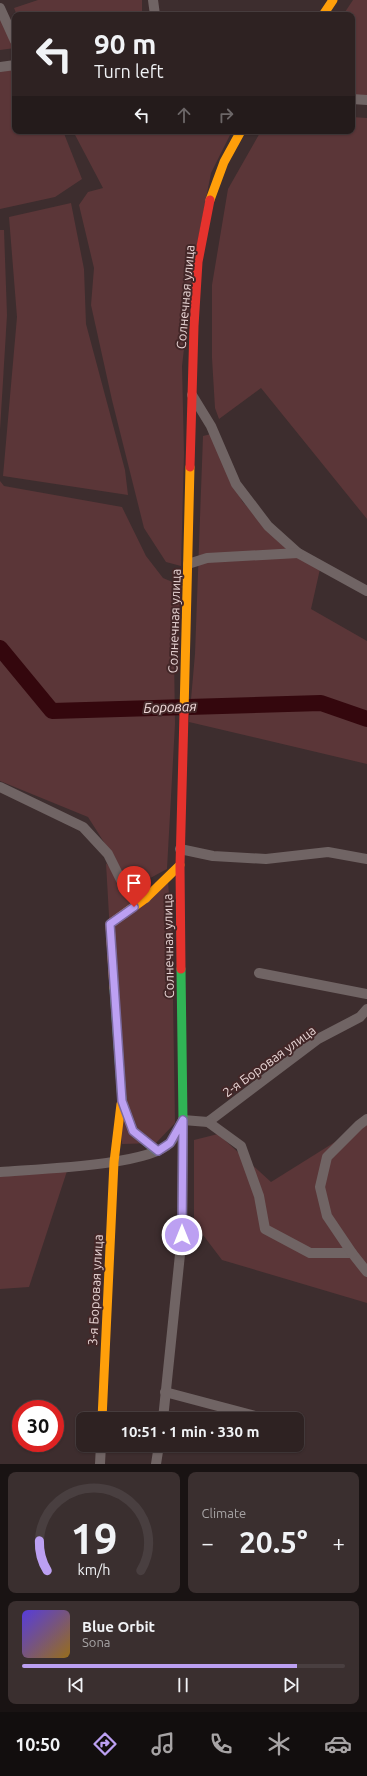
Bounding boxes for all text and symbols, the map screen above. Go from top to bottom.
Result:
icon: left [28,28,80,80]
text: 90 m [94,28,156,59]
text: Turn left [94,61,164,81]
icon: left [131,104,153,126]
icon: ahead [173,104,195,126]
icon: right [215,104,237,126]
street label: Солнечная улица [173,244,197,350]
street label: Солнечная улица [165,568,183,674]
water label: Боровая [143,698,197,716]
pin [117,866,151,907]
icon: arrive [123,872,145,894]
street label: Солнечная улица [160,894,176,998]
street label: 2-я Боровая улица [220,1023,318,1099]
position arrow [161,1214,203,1256]
street label: 3-я Боровая улица [85,1234,105,1346]
speed limit sign: 30 [12,1400,64,1452]
text: 10:51 · 1 min · 330 m [121,1423,259,1440]
text: Climate [202,1506,246,1520]
text: 19 [70,1514,117,1561]
text: 20.5° [239,1525,308,1559]
text: − [202,1530,214,1555]
text: + [333,1530,345,1555]
text: km/h [77,1561,110,1577]
text: Blue Orbit [82,1618,155,1635]
text: Sona [82,1635,111,1649]
icon: previous [65,1674,87,1696]
icon: pause [172,1674,194,1696]
icon: next [280,1674,302,1696]
icon: directions [91,1730,119,1758]
icon: music [149,1730,177,1758]
icon: phone [207,1730,235,1758]
icon: climate [265,1730,293,1758]
icon: car [324,1730,352,1758]
text: 10:50 [15,1734,60,1754]

